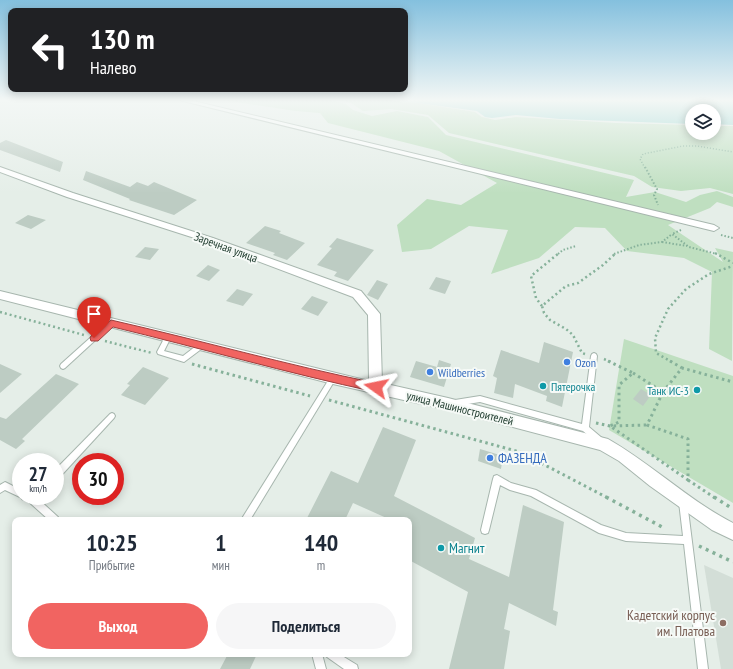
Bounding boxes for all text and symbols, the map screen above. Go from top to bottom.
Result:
text: 130 m [90,20,154,57]
icon: left [24,24,76,76]
text: Налево [90,56,137,79]
map controls [685,104,721,140]
button: layers [685,104,721,140]
street label: Заречная улица [192,229,260,266]
pin [77,297,111,338]
icon: arrive [83,303,105,325]
place label: Ozon [575,355,596,370]
marker: Ozon [562,357,572,367]
place label: Wildberries [438,365,485,380]
position arrow [355,366,397,408]
marker: Wildberries [425,367,435,377]
place label: Пятерочка [551,379,595,394]
marker: Пятерочка [538,381,548,391]
place label: Танк ИС-3 [647,383,689,398]
marker: Танк ИС-3 [692,385,702,395]
street label: улица Машиностроителей [405,387,515,429]
place label: ФАЗЕНДА [498,449,547,467]
speed limit sign: 30 [72,453,124,505]
marker: ФАЗЕНДА [485,453,495,463]
text: 27 [28,461,48,487]
text: km/h [29,482,47,495]
text: 10:25 [86,527,138,558]
text: 1 [215,527,226,558]
text: 140 [304,527,338,558]
place label: Магнит [449,539,485,557]
marker: Магнит [436,543,446,553]
text: Прибытие [89,557,135,574]
text: мин [212,557,230,574]
text: m [317,557,325,574]
button: Выход [28,603,208,649]
button: Поделиться [216,603,396,649]
place label: Кадетский корпус им. Платова [627,606,715,640]
marker: Кадетский корпус им. Платова [718,618,728,628]

